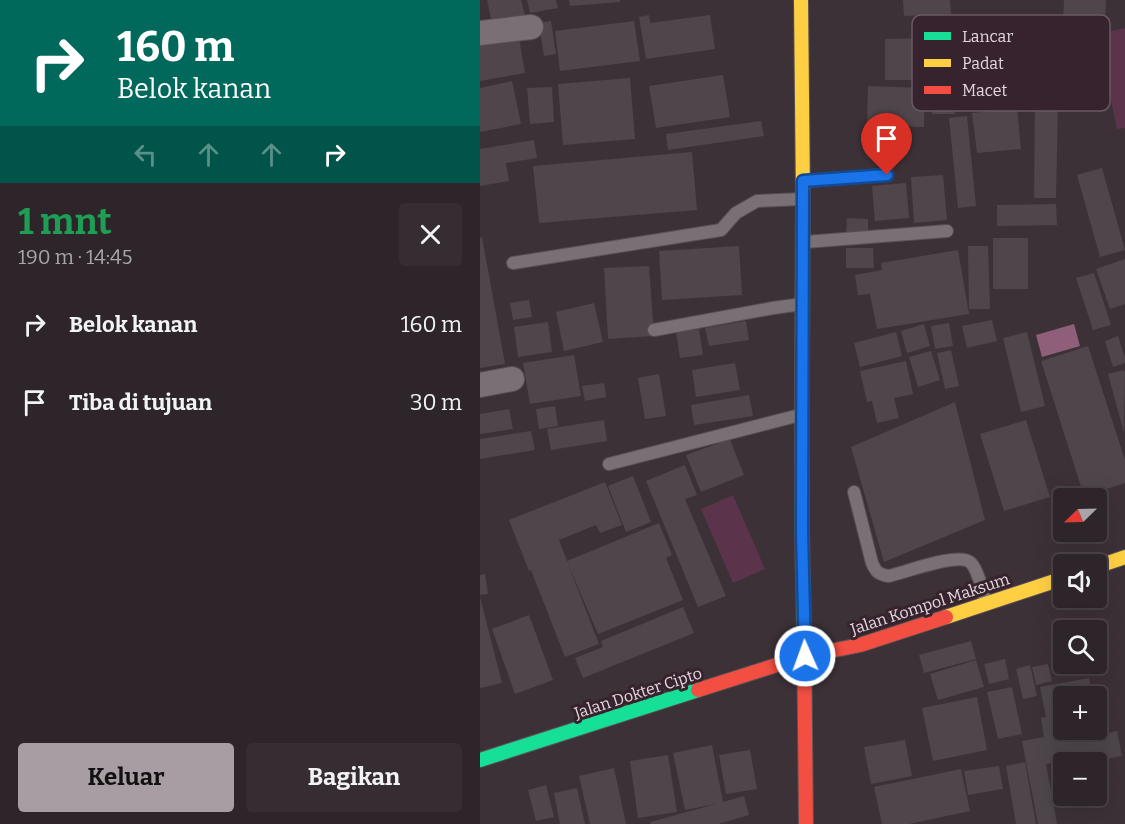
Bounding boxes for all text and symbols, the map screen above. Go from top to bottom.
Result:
legend [912,15,1110,111]
text: 160 m [117,22,234,72]
icon: right [18,24,96,102]
text: Lancar [962,27,1013,46]
text: Padat [962,54,1004,73]
text: Belok kanan [117,73,271,105]
text: Macet [962,81,1007,100]
pin [861,113,912,175]
icon: arrive [870,122,903,155]
icon: left [129,138,162,171]
icon: ahead [192,138,225,171]
icon: ahead [255,138,288,171]
icon: right [318,138,351,171]
text: 1 mnt [18,200,112,244]
button: close [399,203,462,266]
text: 190 m · 14:45 [18,245,132,269]
icon: right [18,308,51,341]
text: Belok kanan [69,311,197,338]
text: 160 m [401,311,462,338]
icon: arrive [18,386,51,419]
text: Tiba di tujuan [69,389,212,416]
text: 30 m [410,389,462,416]
north arrow [1053,488,1107,542]
map controls [1053,488,1107,806]
button: sound [1053,554,1107,608]
street label: Jalan Kompol Maksum [847,569,1012,639]
button: search [1053,620,1107,674]
position arrow [773,624,837,688]
street label: Jalan Dokter Cipto [571,663,704,723]
button: + [1053,686,1107,740]
button: Keluar [18,743,234,812]
button: Bagikan [246,743,462,812]
button: − [1053,752,1107,806]

